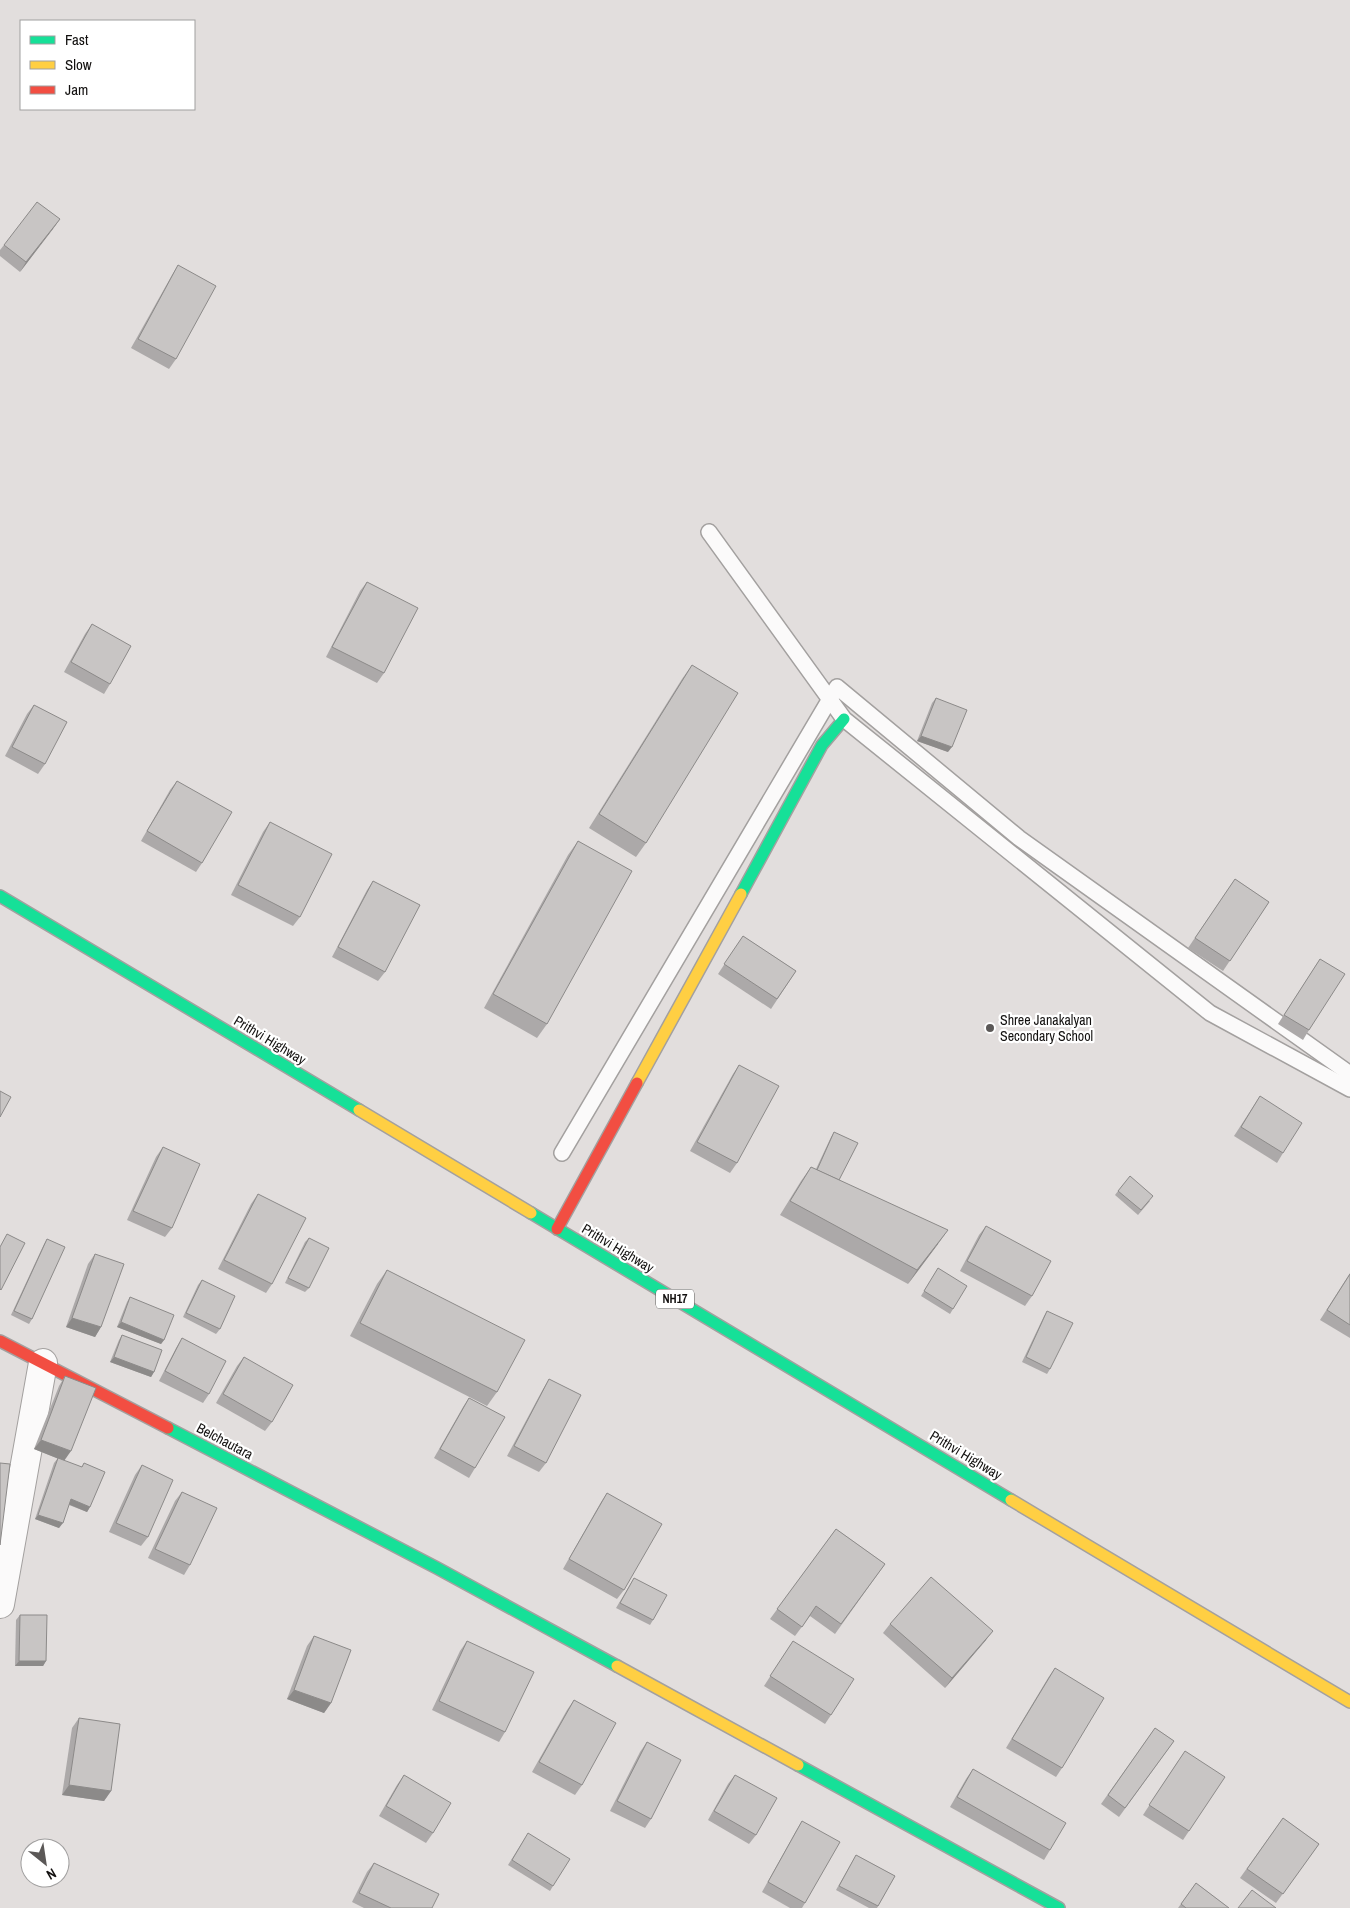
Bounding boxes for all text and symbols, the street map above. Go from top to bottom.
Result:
legend [20,20,195,110]
text: Fast [65,29,89,50]
text: Slow [65,54,92,75]
text: Jam [65,79,88,100]
street label: Prithvi Highway [231,1011,310,1069]
place label: Shree Janakalyan Secondary School [1000,1011,1093,1045]
marker: Shree Janakalyan Secondary School [984,1022,996,1034]
street label: Prithvi Highway [579,1219,658,1277]
road number: NH17 [656,1290,694,1308]
street label: Belchautara [194,1419,257,1464]
street label: Prithvi Highway [927,1426,1006,1484]
north arrow [20,1838,70,1888]
text: N [43,1864,60,1884]

